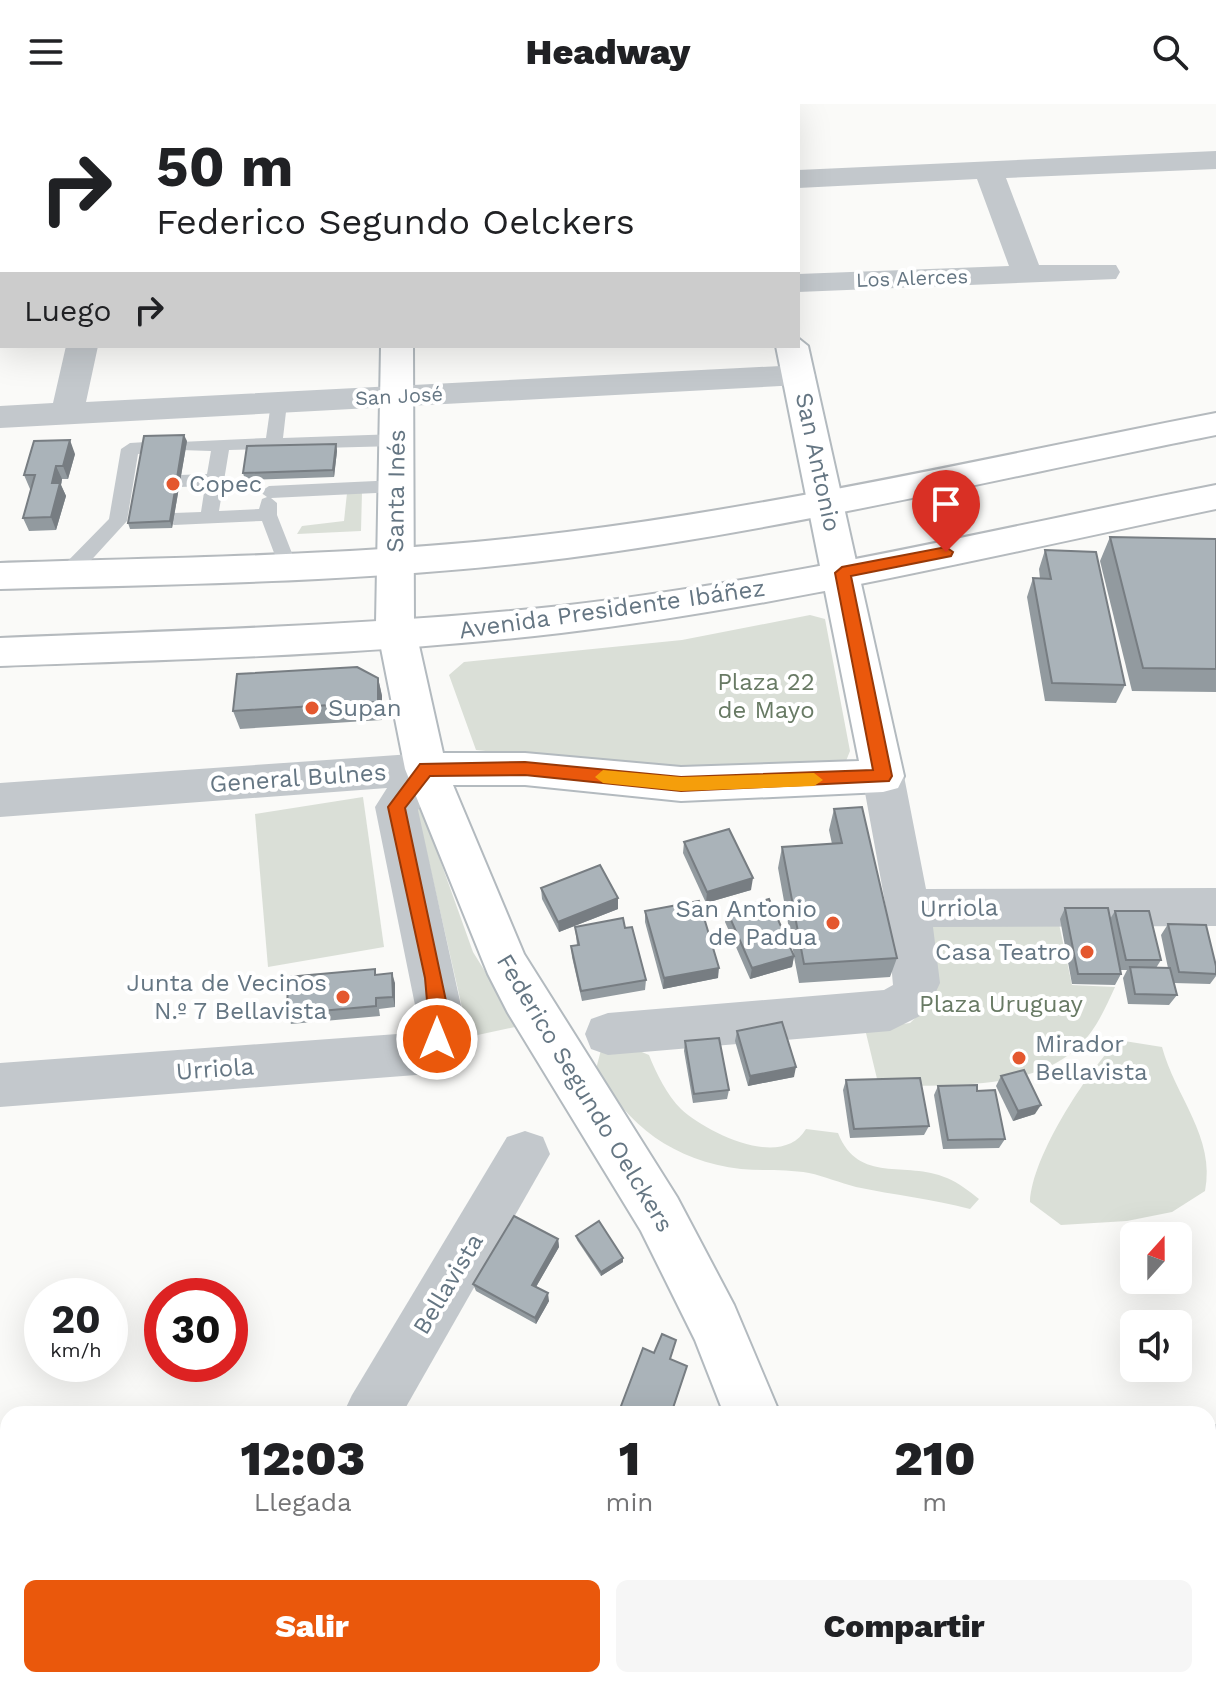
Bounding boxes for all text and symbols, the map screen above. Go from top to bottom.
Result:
icon: menu [24,30,68,74]
icon: search [1148,30,1192,74]
text: Headway [526,31,690,73]
text: 50 m [156,134,293,200]
icon: right [24,136,128,240]
text: Federico Segundo Oelckers [156,201,635,243]
street label: Los Alerces [856,264,968,292]
icon: right [127,288,171,332]
text: Luego [24,293,111,328]
street label: San José [354,382,444,410]
street label: San Antonio [790,390,846,534]
street label: Santa Inés [381,429,411,553]
place label: Copec [189,470,262,498]
pin [912,470,980,552]
marker: Copec [164,475,182,493]
icon: arrive [924,482,968,526]
street label: Avenida Presidente Ibáñez [457,574,767,644]
park label: Plaza 22 de Mayo [717,668,815,724]
place label: Supan [328,694,402,722]
marker: Supan [303,699,321,717]
street label: General Bulnes [209,758,387,798]
street label: Urriola [920,893,998,923]
place label: San Antonio de Padua [676,895,817,951]
marker: San Antonio de Padua [824,914,842,932]
place label: Casa Teatro [935,938,1071,966]
marker: Casa Teatro [1078,943,1096,961]
street label: Federico Segundo Oelckers [491,949,679,1237]
place label: Junta de Vecinos N.º 7 Bellavista [127,969,327,1025]
marker: Junta de Vecinos N.º 7 Bellavista [334,988,352,1006]
park label: Plaza Uruguay [919,990,1084,1018]
position arrow [395,997,479,1081]
place label: Mirador Bellavista [1035,1030,1148,1086]
marker: Mirador Bellavista [1010,1049,1028,1067]
street label: Urriola [175,1052,255,1086]
north arrow [1120,1222,1192,1294]
map controls [1120,1222,1192,1382]
street label: Bellavista [407,1229,489,1339]
speed limit sign: 30 [144,1278,248,1382]
text: 20 [51,1296,101,1343]
button: sound [1120,1310,1192,1382]
text: km/h [50,1338,102,1362]
text: 12:03 [241,1430,365,1487]
text: 1 [619,1430,640,1487]
text: 210 [894,1430,975,1487]
text: Llegada [254,1487,352,1517]
text: min [606,1487,653,1517]
text: m [922,1487,947,1517]
button: Salir [24,1580,600,1672]
button: Compartir [616,1580,1192,1672]

